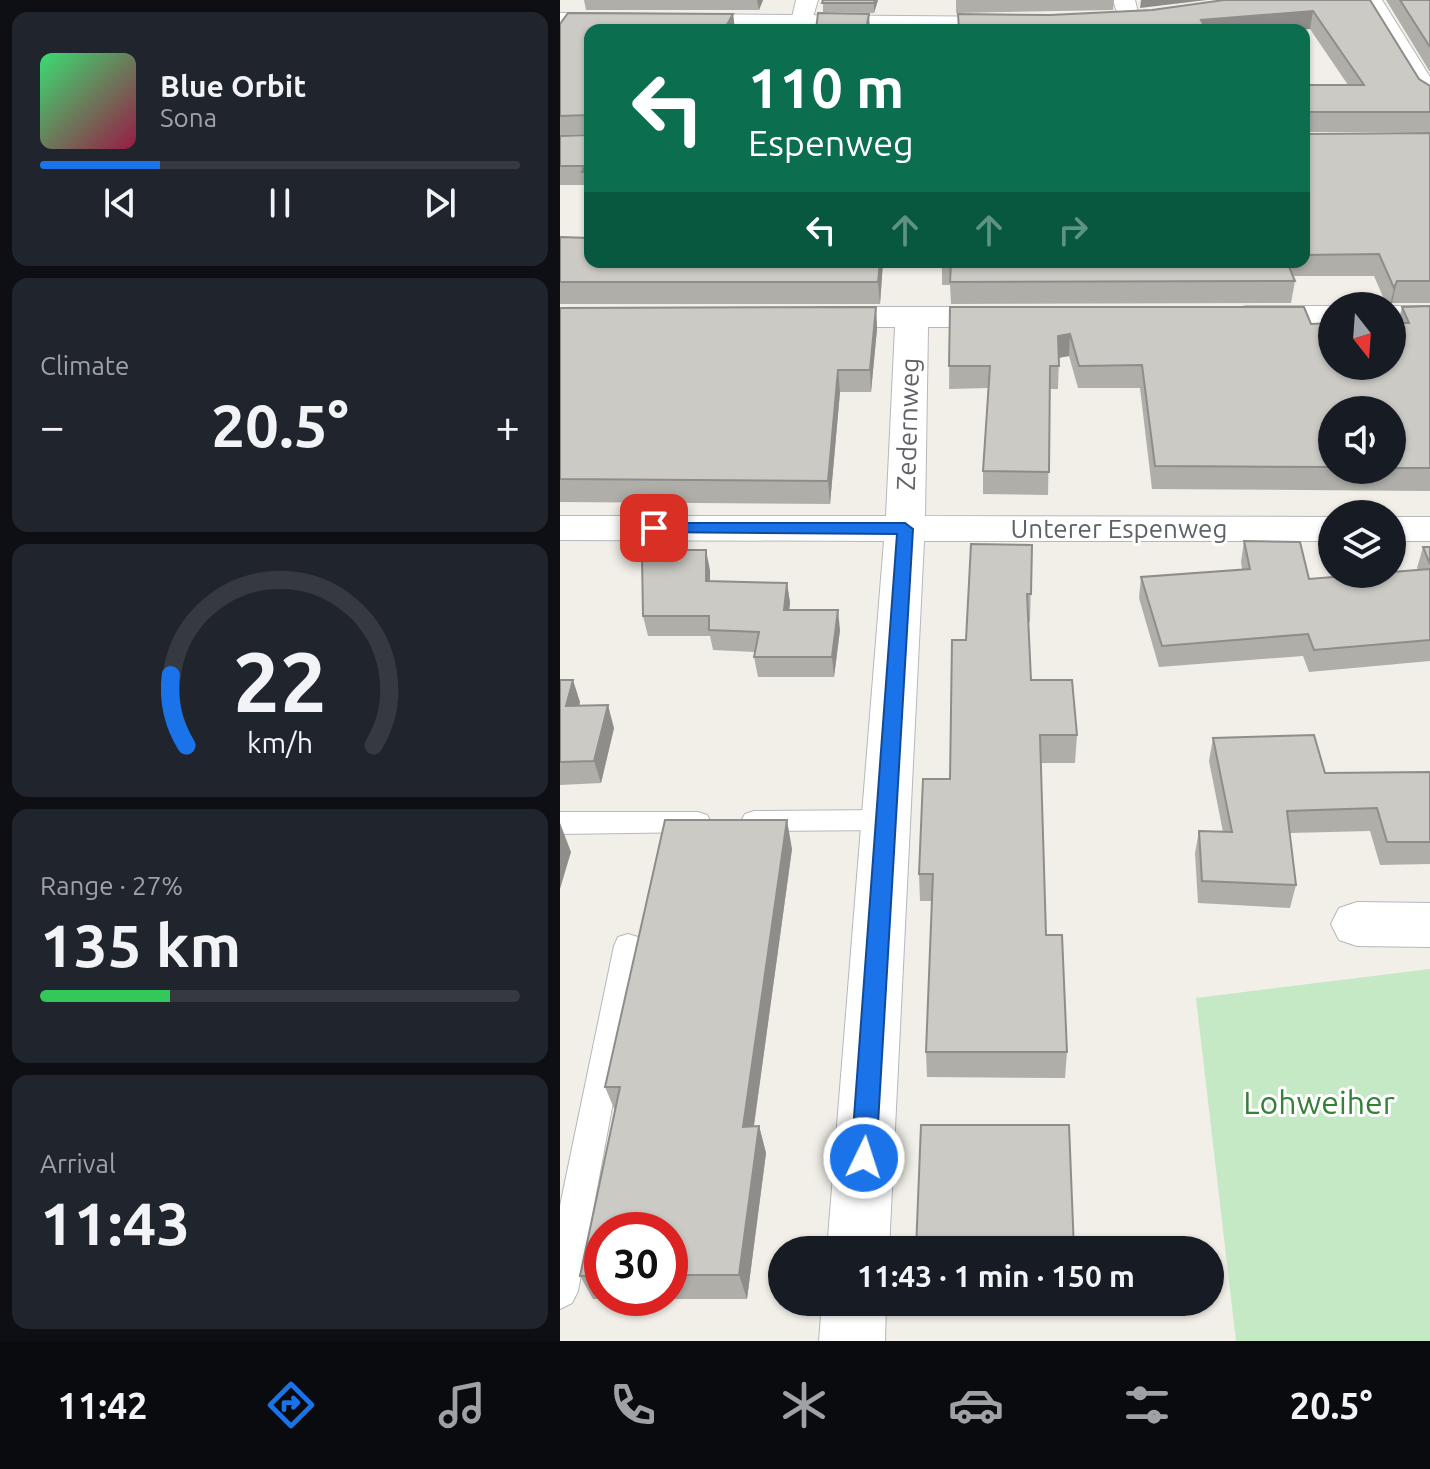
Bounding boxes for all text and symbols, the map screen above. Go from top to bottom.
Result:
icon: left [616,56,720,160]
text: 110 m [748,56,904,119]
text: Blue Orbit [160,69,306,103]
text: Sona [160,103,217,132]
text: Espenweg [748,122,914,163]
icon: previous [98,181,142,225]
icon: pause [258,181,302,225]
icon: next [418,181,462,225]
icon: left [799,208,843,252]
icon: ahead [883,208,927,252]
icon: ahead [967,208,1011,252]
icon: right [1051,208,1095,252]
north arrow [1318,292,1406,380]
map controls [1318,292,1406,588]
text: Climate [40,351,129,380]
street label: Zedernweg [891,357,924,491]
text: 20.5° [211,391,349,458]
button: sound [1318,396,1406,484]
text: − [40,401,65,450]
text: + [495,401,520,450]
pin [620,494,688,562]
button: layers [1318,500,1406,588]
icon: arrive [632,506,676,550]
street label: Unterer Espenweg [1011,514,1227,543]
text: 22 [233,634,327,728]
text: km/h [247,727,313,759]
text: Range · 27% [40,871,183,900]
text: 135 km [40,911,241,978]
park label: Lohweiher [1243,1084,1395,1120]
position arrow [822,1116,906,1200]
text: Arrival [40,1149,116,1178]
text: 11:43 [40,1189,190,1256]
speed limit sign: 30 [584,1212,688,1316]
text: 11:43 · 1 min · 150 m [857,1259,1135,1293]
icon: directions [263,1377,319,1433]
icon: music [434,1377,490,1433]
icon: phone [605,1377,661,1433]
icon: climate [776,1377,832,1433]
icon: car [948,1377,1004,1433]
icon: filters [1119,1377,1175,1433]
text: 11:42 [58,1385,148,1426]
text: 20.5° [1290,1385,1372,1426]

